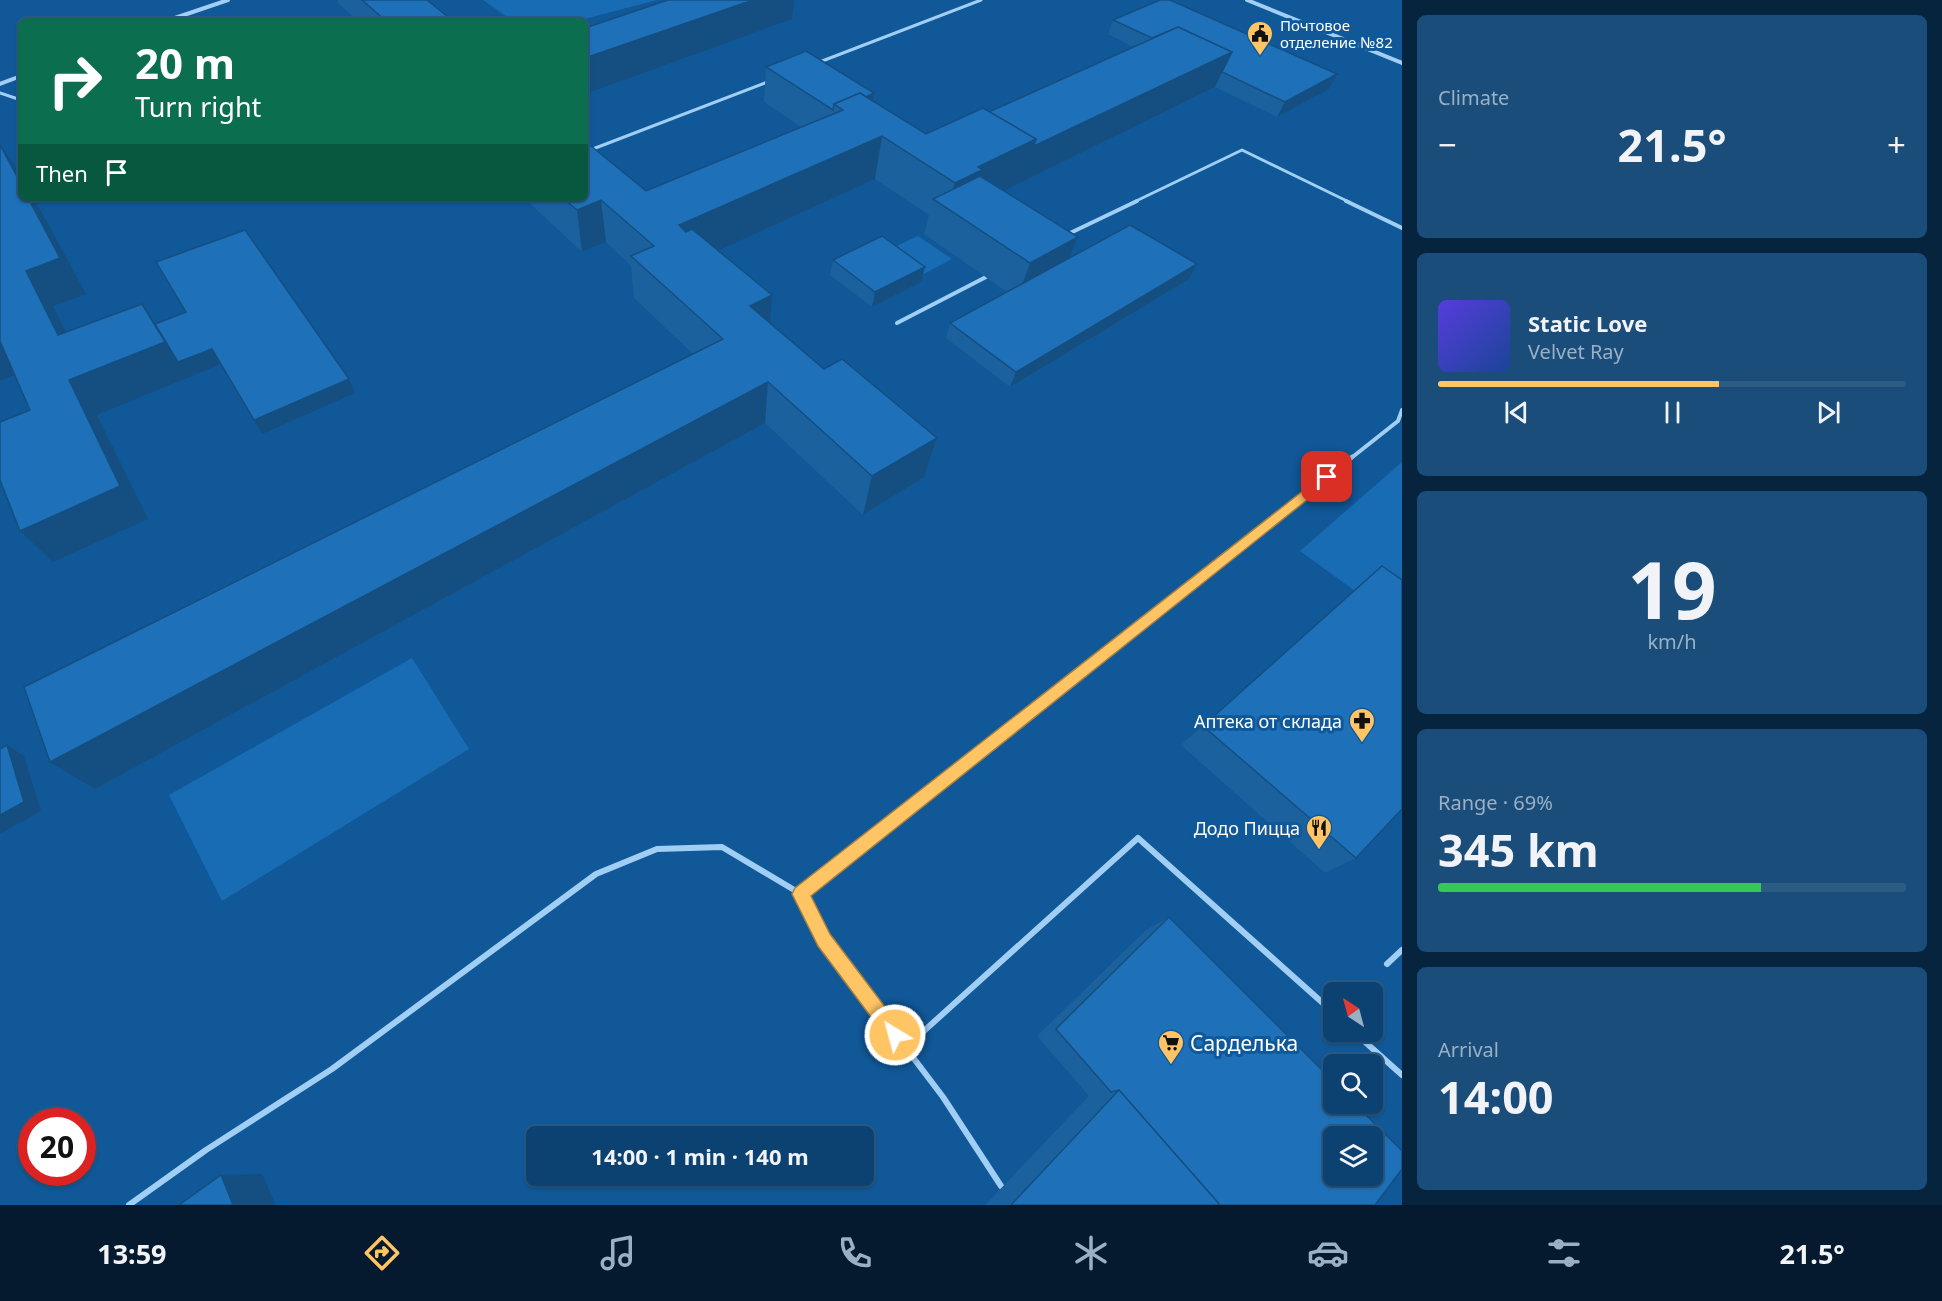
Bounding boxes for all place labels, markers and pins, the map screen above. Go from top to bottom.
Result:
place label: Почтовое отделение №82 [1280,15,1393,52]
public building icon: Почтовое отделение №82 [1245,19,1275,57]
pin [1301,451,1352,502]
pharmacy icon: Аптека от склада [1347,706,1377,744]
place label: Аптека от склада [1194,709,1342,733]
restaurant icon: Додо Пицца [1304,813,1334,851]
place label: Додо Пицца [1194,816,1300,840]
supermarket icon: Сарделька [1156,1028,1186,1066]
place label: Сарделька [1190,1029,1298,1057]

